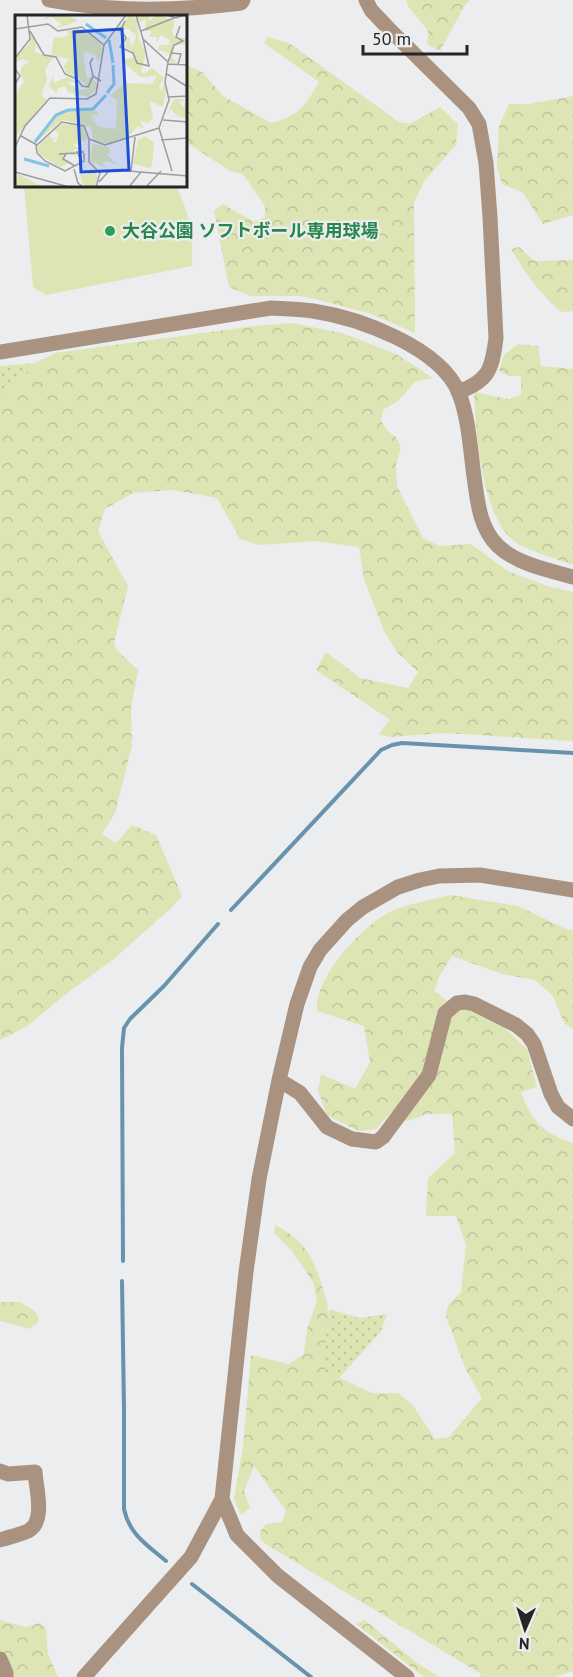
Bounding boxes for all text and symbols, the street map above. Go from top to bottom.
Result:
inset map [15,15,188,188]
scale bar [363,18,466,56]
text: 50 m [372,27,411,50]
place label: 大谷公園 ソフトボール専用球場 [122,219,379,242]
marker: 大谷公園 ソフトボール専用球場 [103,224,117,238]
north arrow [495,1599,555,1659]
text: N [518,1634,530,1654]

